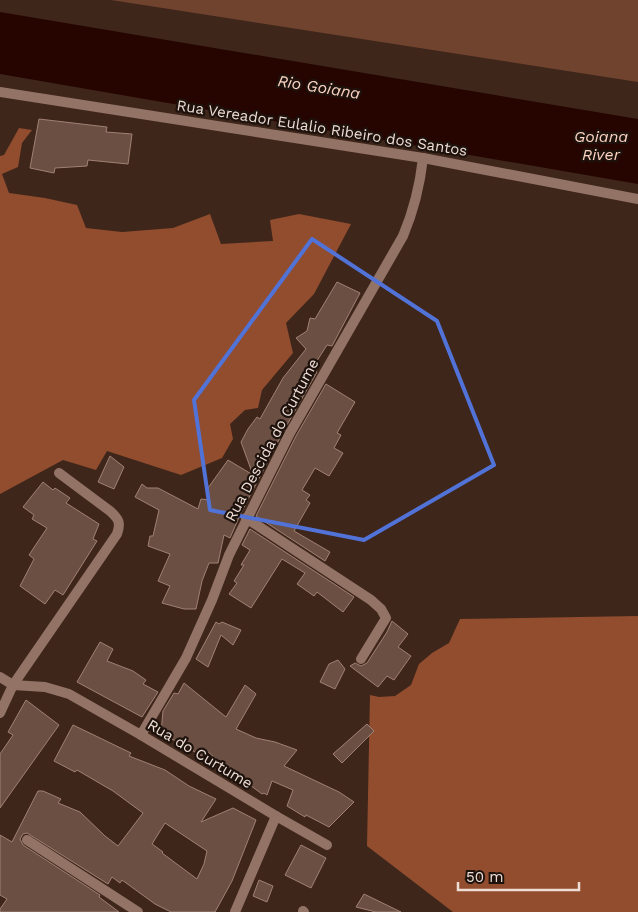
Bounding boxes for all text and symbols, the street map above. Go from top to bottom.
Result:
water label: Rio Goiana [276,71,362,103]
street label: Rua Vereador Eulalio Ribeiro dos Santos [175,96,469,160]
water label: Goiana River [574,127,628,164]
street label: Rua Descida do Curtume [221,355,323,525]
street label: Rua do Curtume [144,715,256,793]
scale bar [458,860,579,892]
text: 50 m [466,868,503,886]

